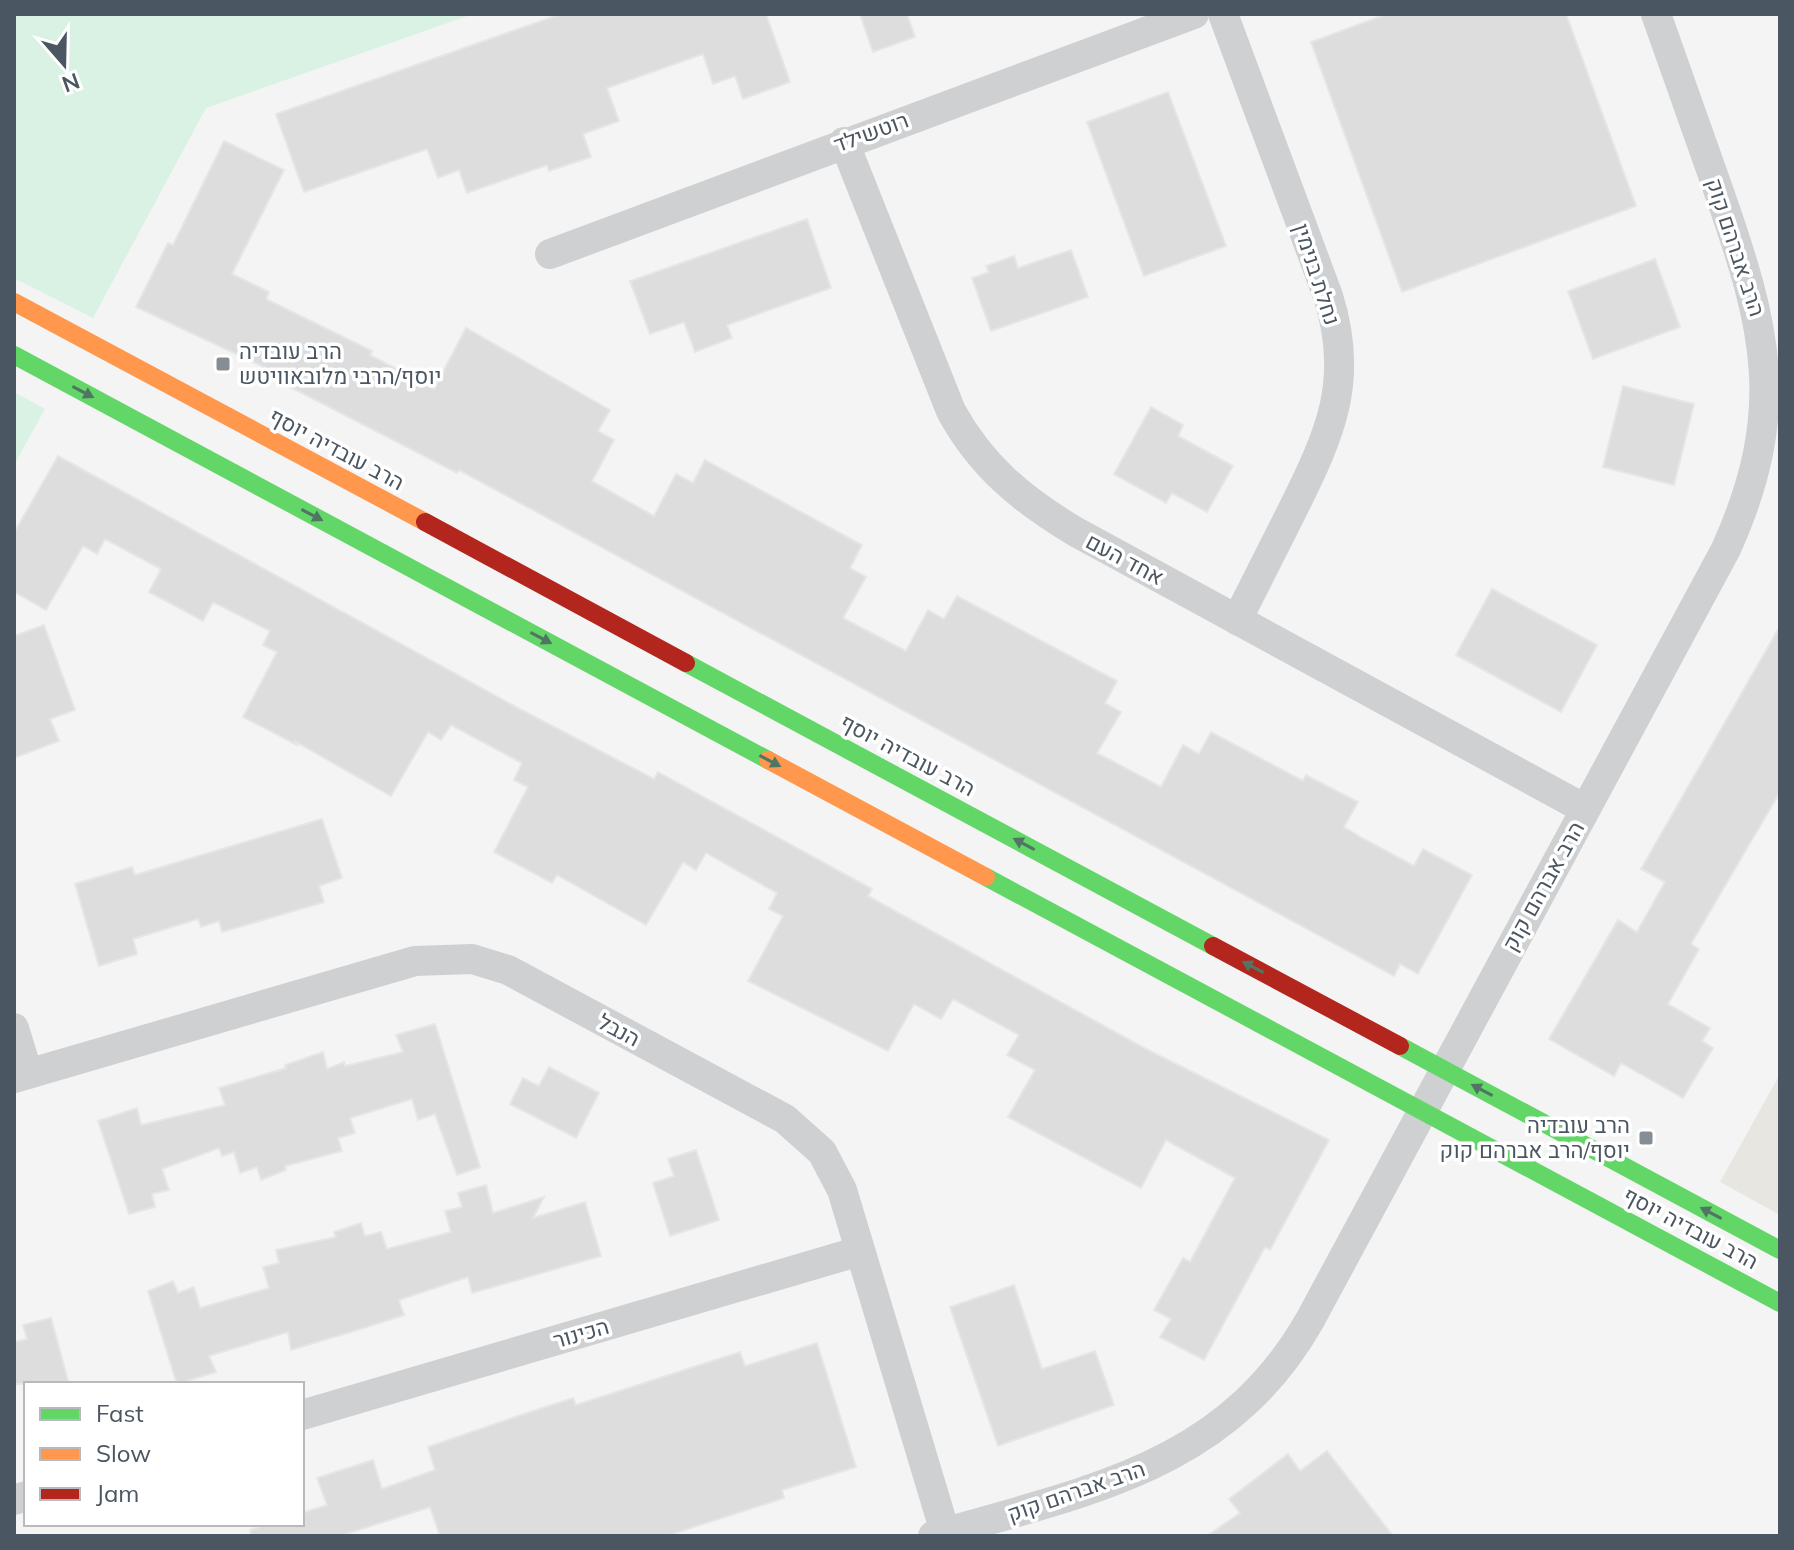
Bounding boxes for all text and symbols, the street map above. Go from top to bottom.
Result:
north arrow [24,24,104,104]
text: N [58,67,83,99]
street label: רוטשילד [830,106,912,158]
street label: הרב אברהם קוק [1700,174,1772,320]
street label: נחלת בנימין [1287,220,1347,328]
place label: הרב עובדיה יוסף/הרבי מלובאוויטש [239,337,441,390]
marker: הרב עובדיה יוסף/הרבי מלובאוויטש [214,355,232,373]
one-way arrow [71,385,94,399]
street label: הרב עובדיה יוסף [265,402,409,496]
one-way arrow [300,508,323,522]
street label: אחד העם [1081,527,1169,591]
one-way arrow [530,631,552,645]
street label: הרב עובדיה יוסף [836,708,980,802]
one-way arrow [759,753,781,767]
street label: הרב אברהם קוק [1496,816,1590,956]
one-way arrow [1013,838,1035,852]
one-way arrow [1242,961,1265,974]
street label: הנבל [593,1007,645,1053]
one-way arrow [1471,1084,1494,1097]
place label: הרב עובדיה יוסף/הרב אברהם קוק [1439,1111,1630,1164]
marker: הרב עובדיה יוסף/הרב אברהם קוק [1637,1129,1655,1147]
street label: הרב עובדיה יוסף [1619,1181,1763,1275]
one-way arrow [1700,1207,1723,1220]
street label: הכינור [550,1312,612,1354]
legend [24,1382,304,1526]
text: Fast [96,1398,144,1428]
text: Slow [96,1438,151,1468]
street label: הרב אברהם קוק [1003,1454,1149,1528]
text: Jam [96,1478,139,1508]

